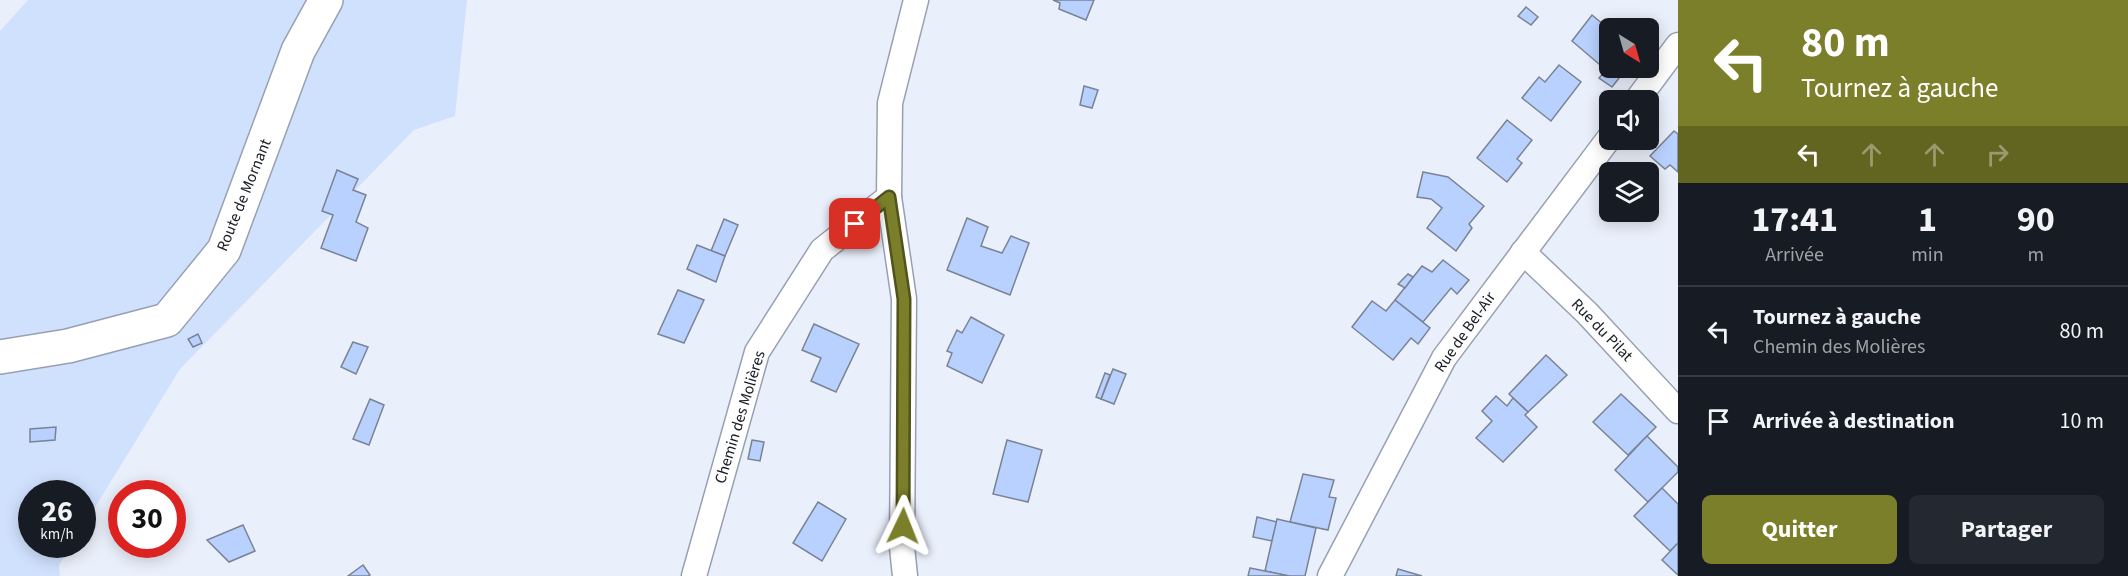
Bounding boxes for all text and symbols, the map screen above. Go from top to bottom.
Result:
text: 80 m [1801,13,1890,73]
north arrow [1599,18,1659,78]
map controls [1599,18,1659,222]
icon: left [1702,24,1780,102]
text: Tournez à gauche [1801,69,1998,108]
button: sound [1599,90,1659,150]
street label: Route de Mornant [211,135,277,255]
icon: left [1792,138,1825,171]
icon: ahead [1855,138,1888,171]
icon: ahead [1918,138,1951,171]
icon: right [1981,138,2014,171]
button: layers [1599,162,1659,222]
text: 17:41 [1751,194,1838,245]
text: 1 [1918,194,1937,245]
text: 90 [2017,194,2055,245]
pin [829,198,880,249]
icon: arrive [838,207,871,240]
text: Arrivée [1765,241,1824,269]
text: min [1911,241,1944,269]
text: m [2027,241,2044,269]
street label: Rue de Bel-Air [1429,287,1501,377]
street label: Rue du Pilat [1566,294,1638,367]
text: Tournez à gauche [1753,301,1921,333]
icon: left [1702,315,1735,348]
text: 80 m [2059,315,2104,347]
text: Chemin des Molières [1753,333,1925,361]
street label: Chemin des Molières [709,348,771,486]
icon: arrive [1702,405,1735,438]
text: Arrivée à destination [1753,405,1955,437]
text: 10 m [2059,405,2104,437]
speed limit sign: 30 [108,480,186,558]
text: 26 [41,490,73,533]
position arrow [871,494,935,558]
button: Quitter [1702,495,1897,564]
button: Partager [1909,495,2104,564]
text: km/h [40,524,74,545]

